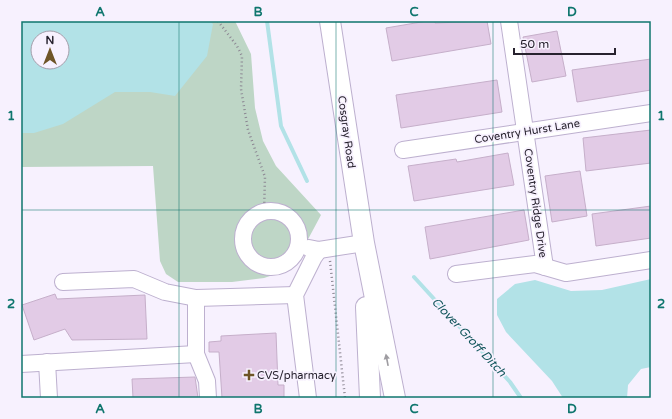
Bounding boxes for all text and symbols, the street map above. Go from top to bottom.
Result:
text: A [95,4,105,20]
text: B [253,4,263,20]
text: C [409,4,419,20]
text: D [567,4,577,20]
north arrow [30,30,70,70]
scale bar [514,30,615,56]
text: N [46,34,54,47]
text: 50 m [520,37,549,51]
street label: Cosgray Road [335,95,358,169]
text: 1 [7,108,15,124]
text: 1 [657,108,665,124]
street label: Coventry Hurst Lane [473,117,581,146]
street label: Coventry Ridge Drive [521,147,550,259]
water label: Clover Groff Ditch [429,295,510,380]
text: 2 [7,296,15,312]
text: 2 [657,296,665,312]
one-way arrow [384,354,390,366]
place label: CVS/pharmacy [257,369,336,382]
marker: CVS/pharmacy [244,370,254,380]
text: A [95,401,105,417]
text: B [253,401,263,417]
text: C [409,401,419,417]
text: D [567,401,577,417]

